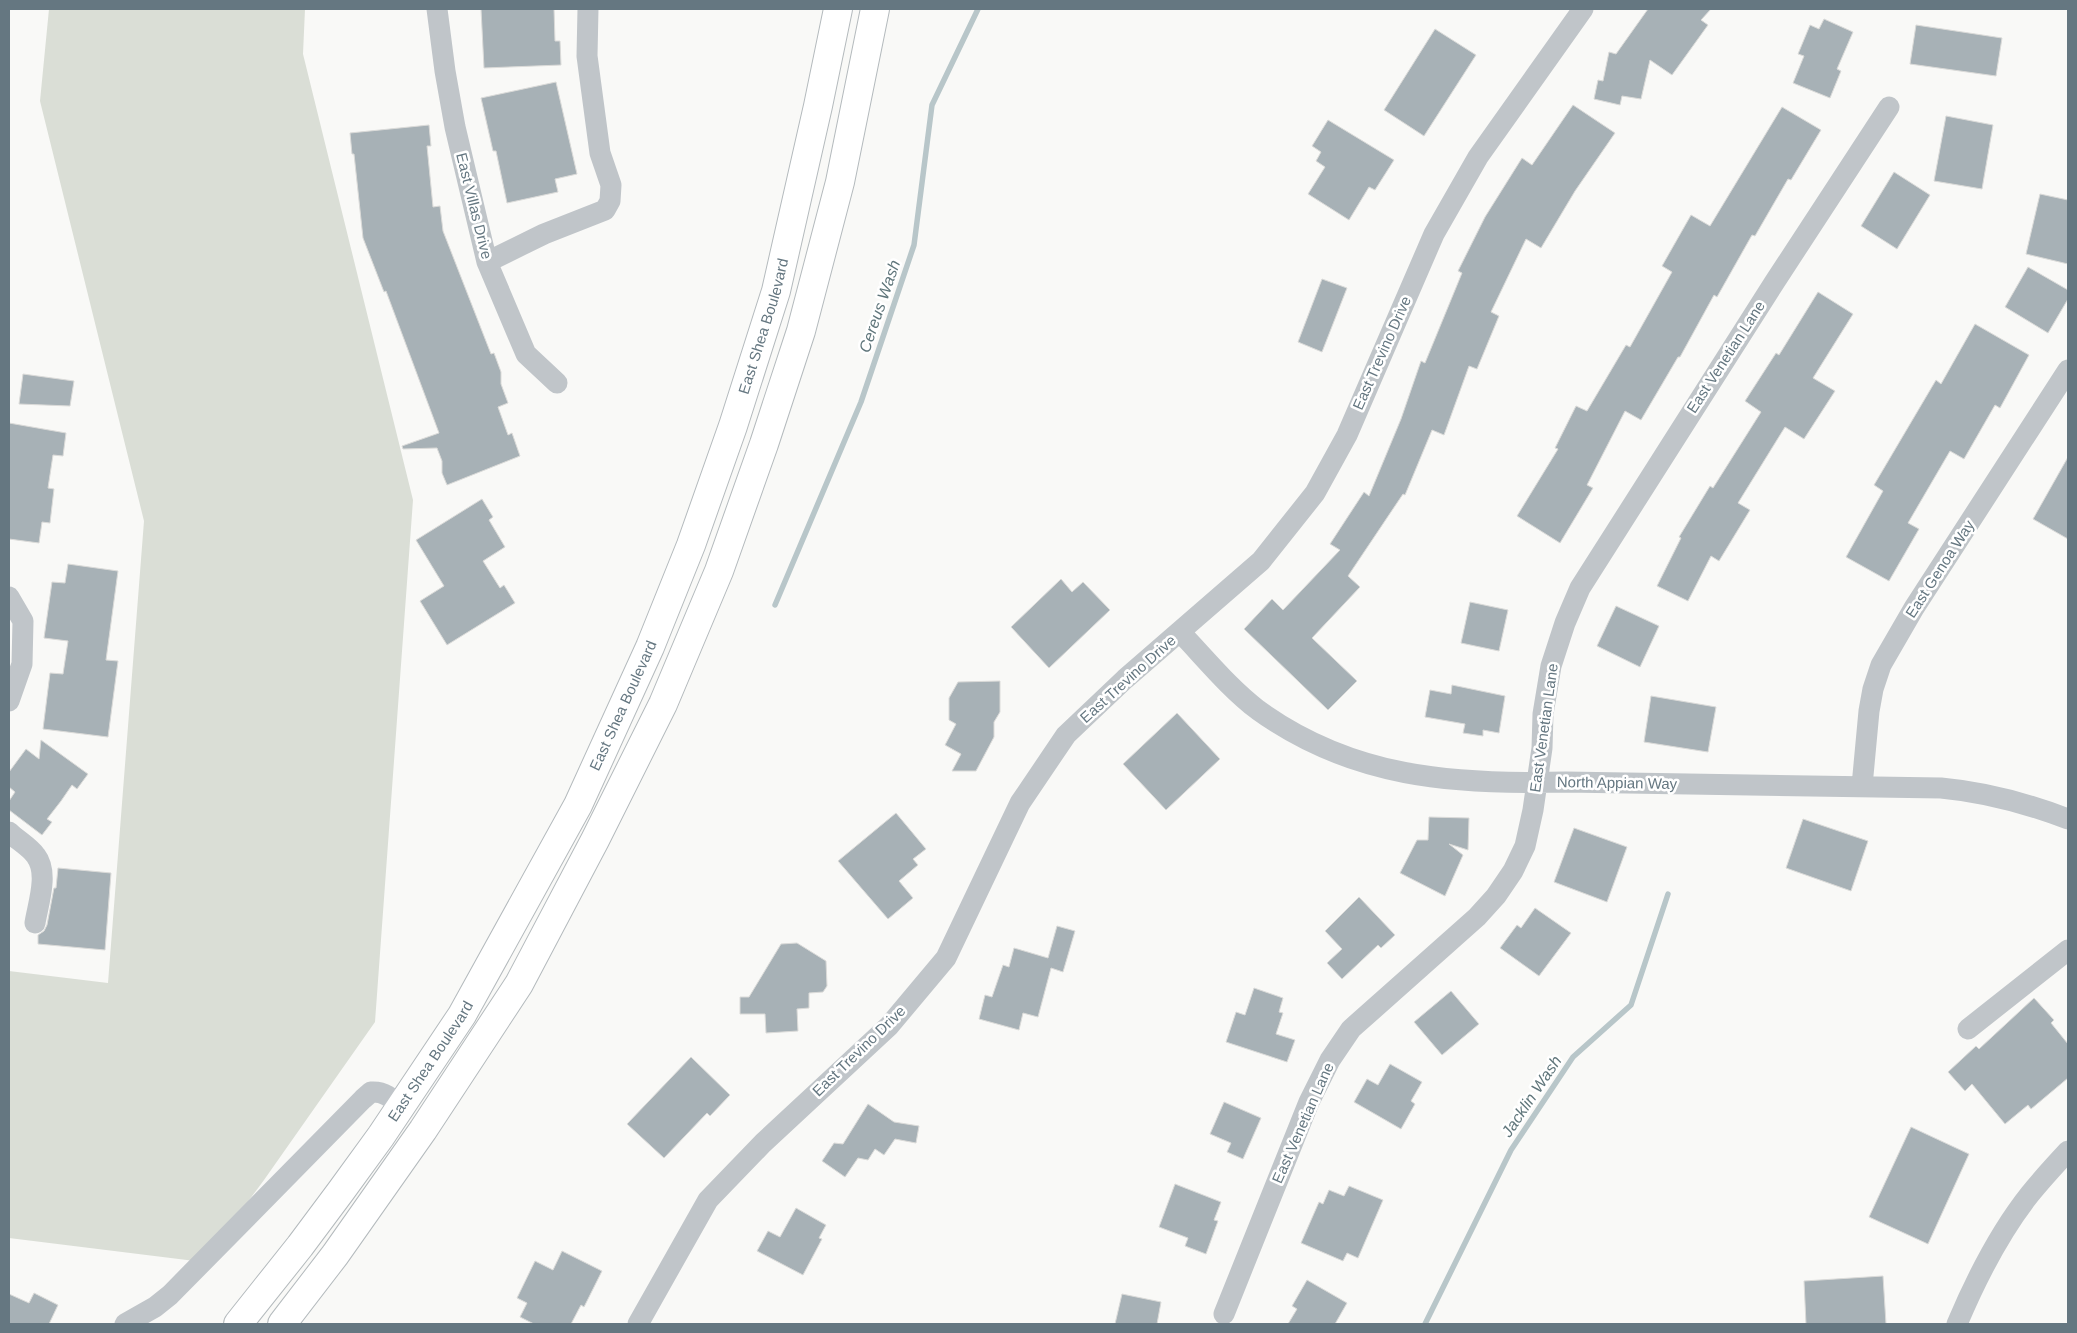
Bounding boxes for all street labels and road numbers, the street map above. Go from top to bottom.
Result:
street label: East Villas Drive [453,151,496,261]
street label: East Shea Boulevard [735,257,791,396]
street label: East Trevino Drive [1349,293,1414,412]
street label: East Venetian Lane [1683,298,1768,416]
street label: East Genoa Way [1902,516,1978,621]
street label: East Trevino Drive [1076,631,1179,726]
street label: East Shea Boulevard [586,638,660,773]
street label: East Venetian Lane [1526,662,1561,794]
street label: North Appian Way [1557,773,1678,792]
street label: East Shea Boulevard [384,998,476,1124]
street label: East Trevino Drive [809,1002,909,1099]
street label: East Venetian Lane [1268,1060,1337,1186]

